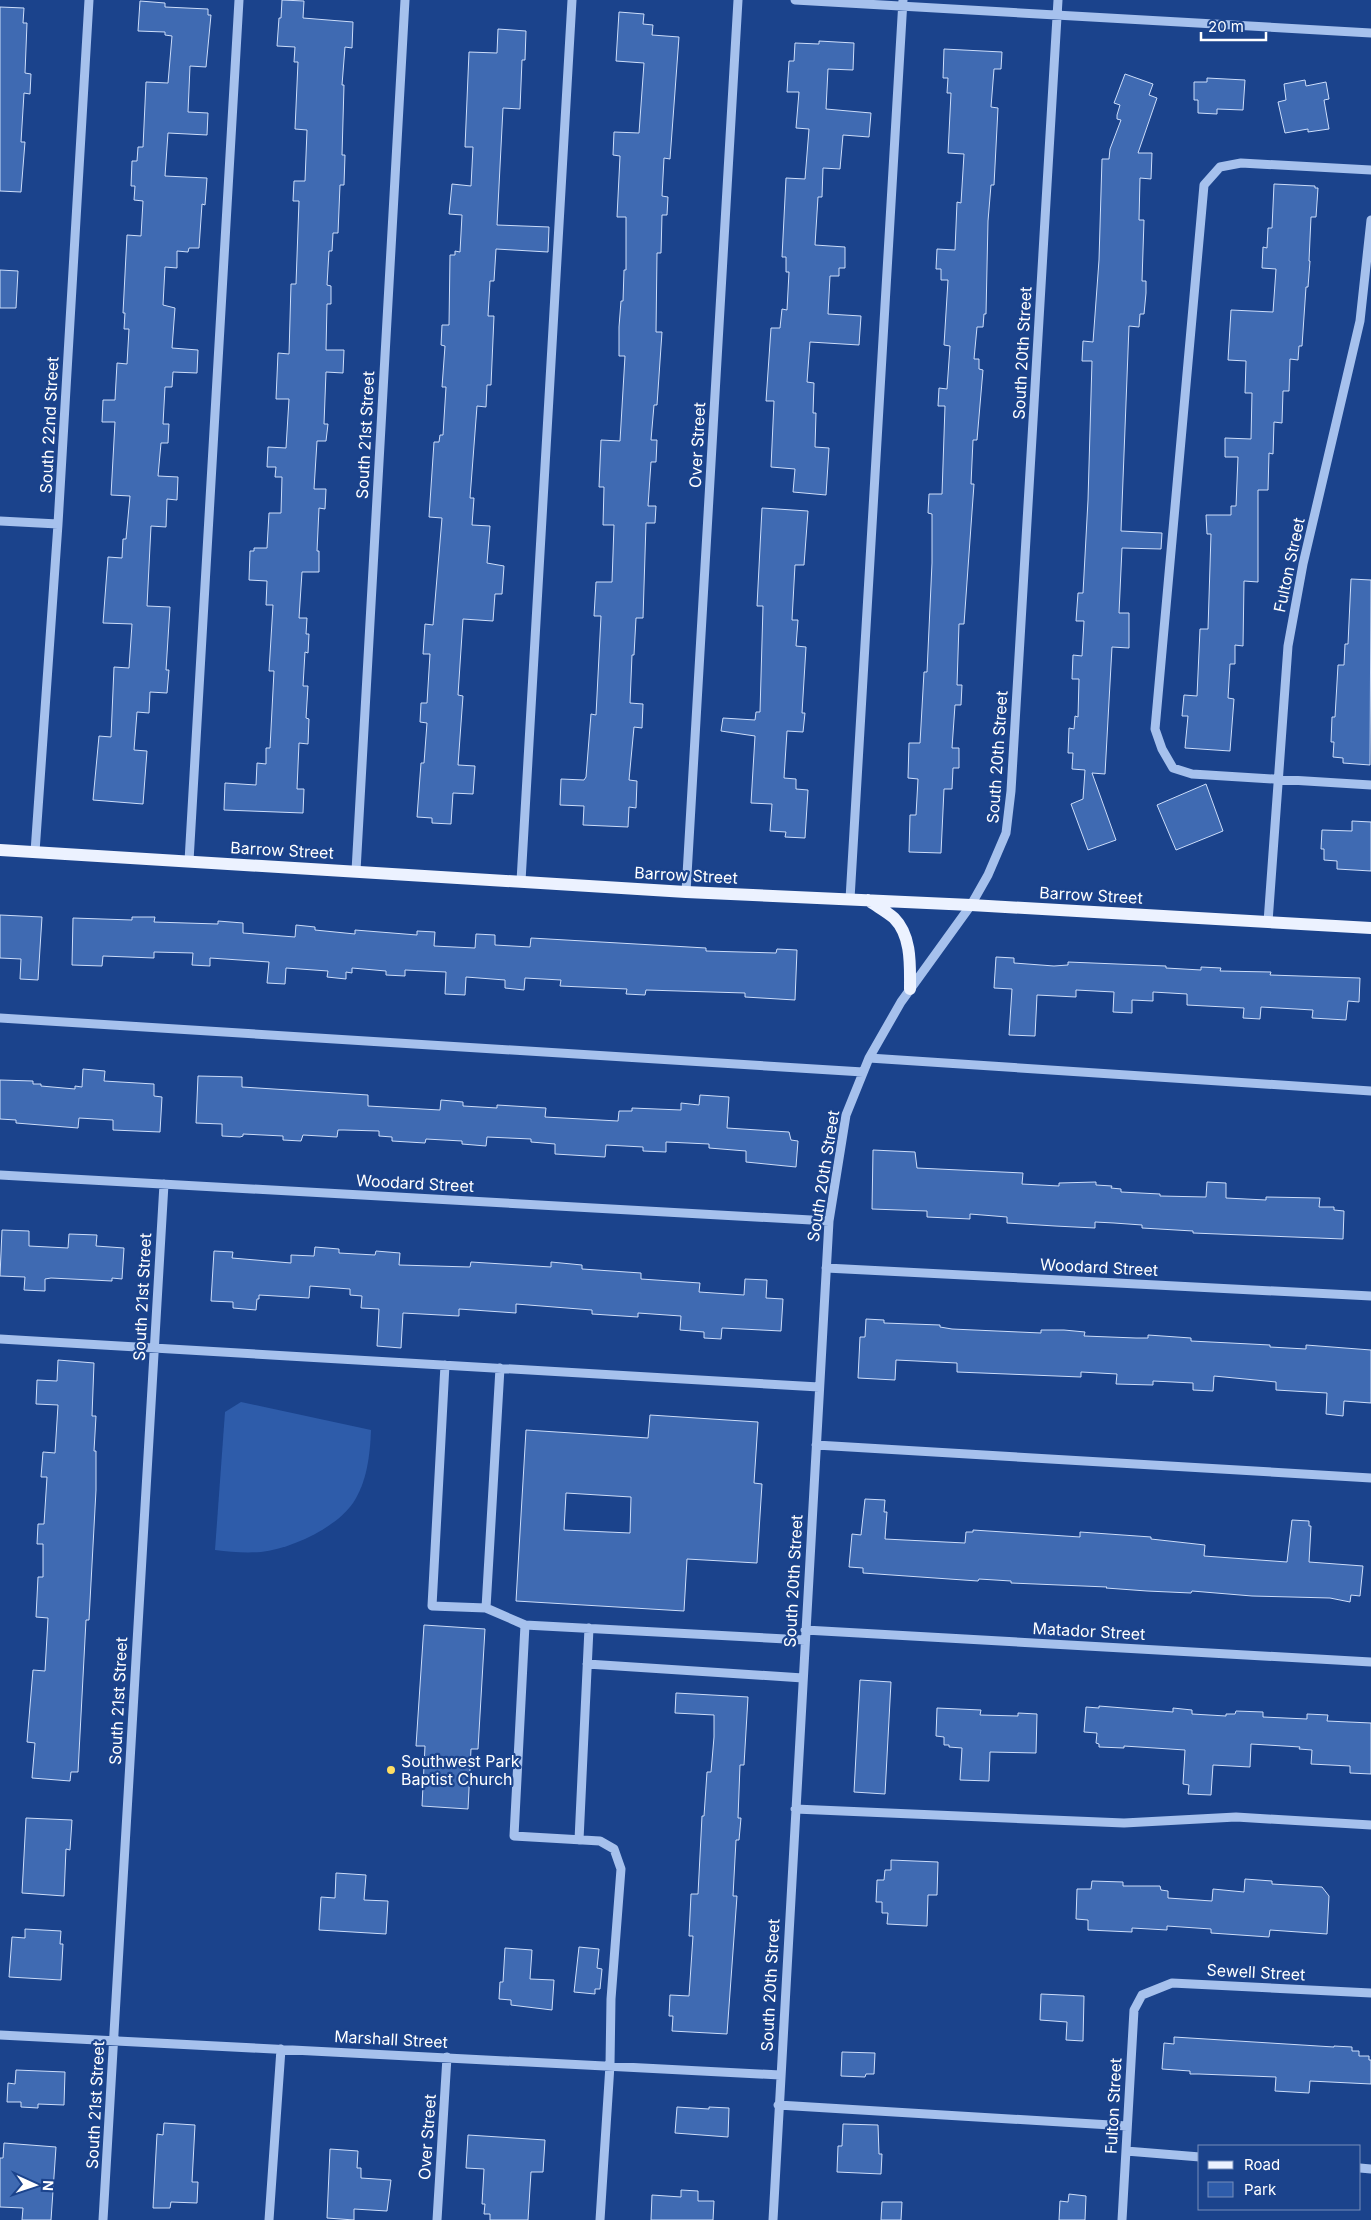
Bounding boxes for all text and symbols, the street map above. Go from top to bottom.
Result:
scale bar [1201,10,1266,42]
text: 20 m [1208,17,1244,36]
street label: South 20th Street [1009,286,1035,420]
street label: South 22nd Street [35,356,63,494]
street label: South 21st Street [352,371,378,499]
street label: Over Street [685,402,709,488]
street label: Fulton Street [1269,516,1309,614]
street label: South 20th Street [982,690,1012,824]
street label: Barrow Street [230,837,334,863]
street label: Barrow Street [634,862,738,888]
street label: Barrow Street [1039,882,1143,908]
street label: South 20th Street [803,1109,843,1243]
street label: Woodard Street [355,1170,475,1196]
street label: South 21st Street [129,1233,155,1361]
street label: Woodard Street [1039,1254,1159,1280]
street label: South 20th Street [780,1514,806,1648]
street label: Matador Street [1032,1618,1146,1644]
street label: South 21st Street [105,1637,131,1765]
place label: Southwest Park Baptist Church [401,1751,520,1789]
marker: Southwest Park Baptist Church [385,1764,397,1776]
street label: South 20th Street [757,1918,783,2052]
street label: Sewell Street [1206,1959,1306,1985]
street label: Marshall Street [334,2026,448,2052]
street label: South 21st Street [82,2041,108,2169]
street label: Fulton Street [1100,2057,1126,2155]
street label: Over Street [414,2093,440,2181]
legend [1198,2145,1361,2210]
text: Road [1244,2155,1280,2174]
north arrow [10,2160,60,2210]
text: N [40,2180,57,2191]
text: Park [1244,2180,1277,2199]

